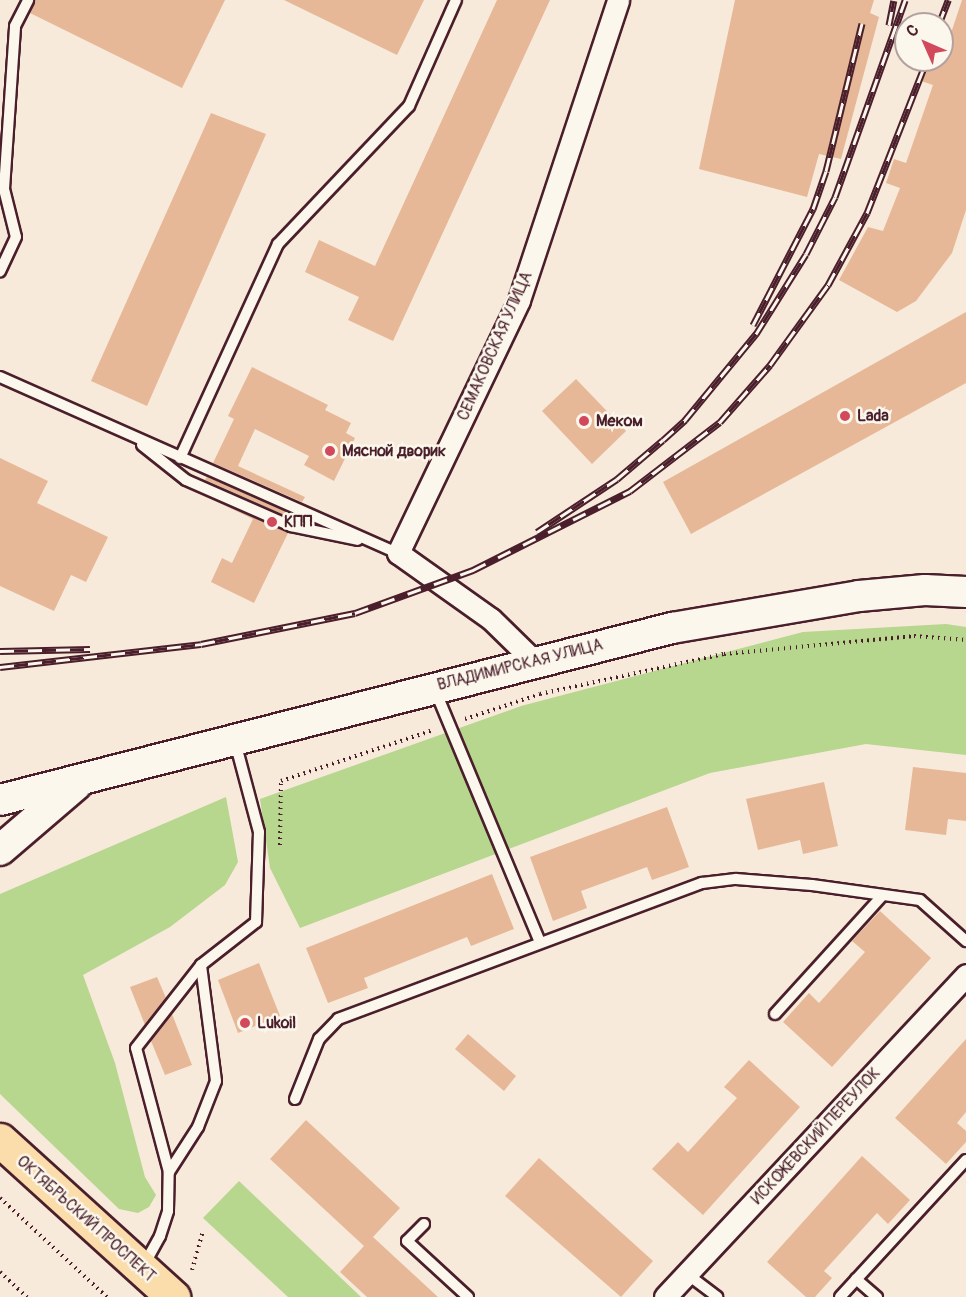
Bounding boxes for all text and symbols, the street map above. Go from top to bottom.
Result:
north arrow [894,12,954,72]
text: С [902,20,923,41]
street label: СЕМАКОВСКАЯ УЛИЦА [453,268,537,424]
place label: Lada [857,406,889,426]
marker: Lada [838,409,852,423]
place label: Меком [596,411,643,431]
marker: Меком [577,414,591,428]
place label: Мясной дворик [342,441,446,461]
marker: Мясной дворик [323,444,337,458]
place label: КПП [284,512,312,532]
marker: КПП [265,515,279,529]
street label: ВЛАДИМИРСКАЯ УЛИЦА [435,635,605,695]
place label: Lukoil [257,1013,296,1033]
marker: Lukoil [238,1016,252,1030]
street label: ИСКОЖЕВСКИЙ ПЕРЕУЛОК [747,1064,885,1208]
street label: ОКТЯБРЬСКИЙ ПРОСПЕКТ [13,1152,159,1286]

